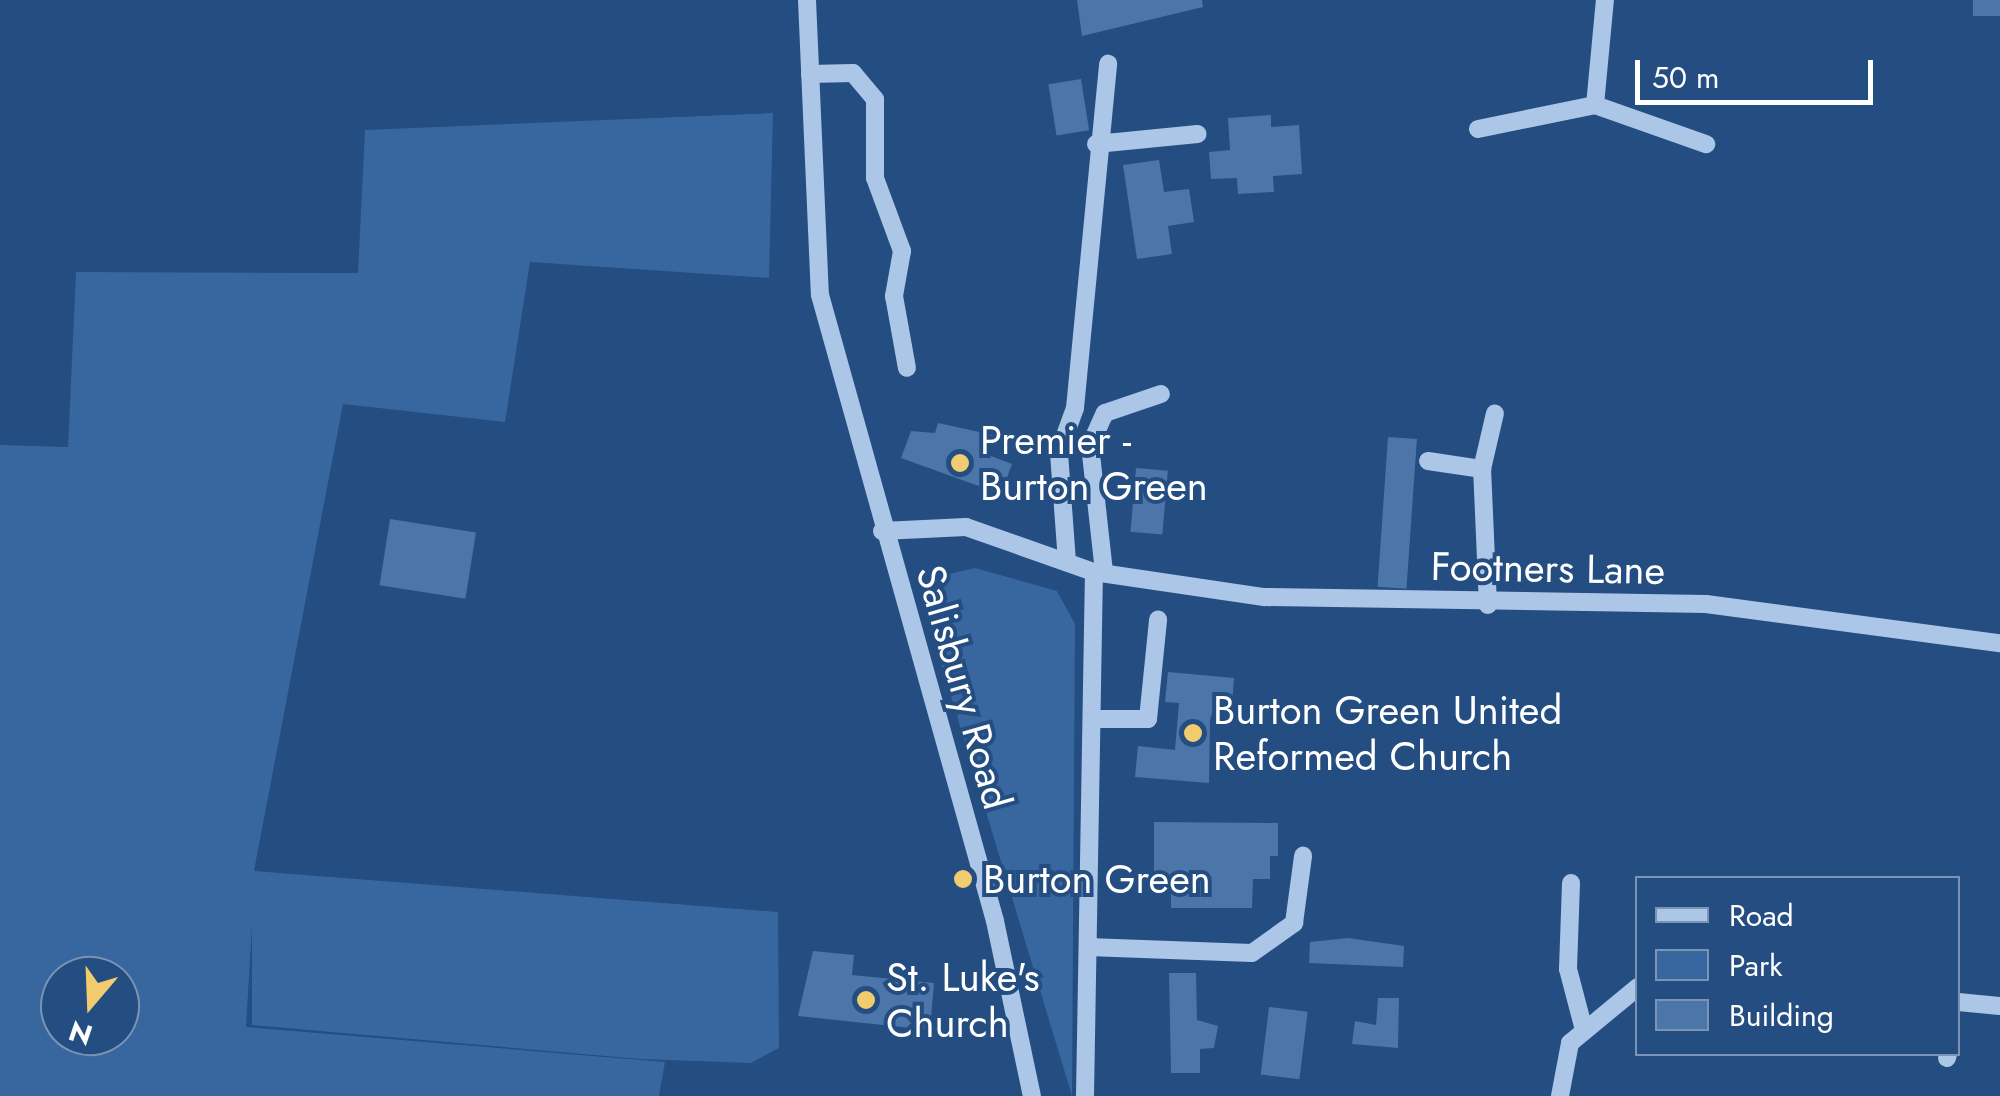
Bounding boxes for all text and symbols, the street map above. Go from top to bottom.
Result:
scale bar [1640,40,1878,102]
text: 50 m [1652,56,1719,99]
place label: Premier - Burton Green [980,416,1208,510]
marker: Premier - Burton Green [949,452,971,474]
street label: Footners Lane [1430,542,1666,594]
street label: Salisbury Road [906,560,1022,814]
place label: Burton Green United Reformed Church [1213,686,1562,780]
marker: Burton Green United Reformed Church [1182,722,1204,744]
place label: Burton Green [983,855,1211,903]
marker: Burton Green [952,868,974,890]
legend [1635,876,1960,1056]
text: Road [1729,894,1794,937]
text: Park [1729,944,1782,987]
place label: St. Luke's Church [886,953,1040,1047]
north arrow [40,956,140,1056]
marker: St. Luke's Church [855,989,877,1011]
text: Building [1729,994,1834,1037]
text: N [64,1010,98,1056]

